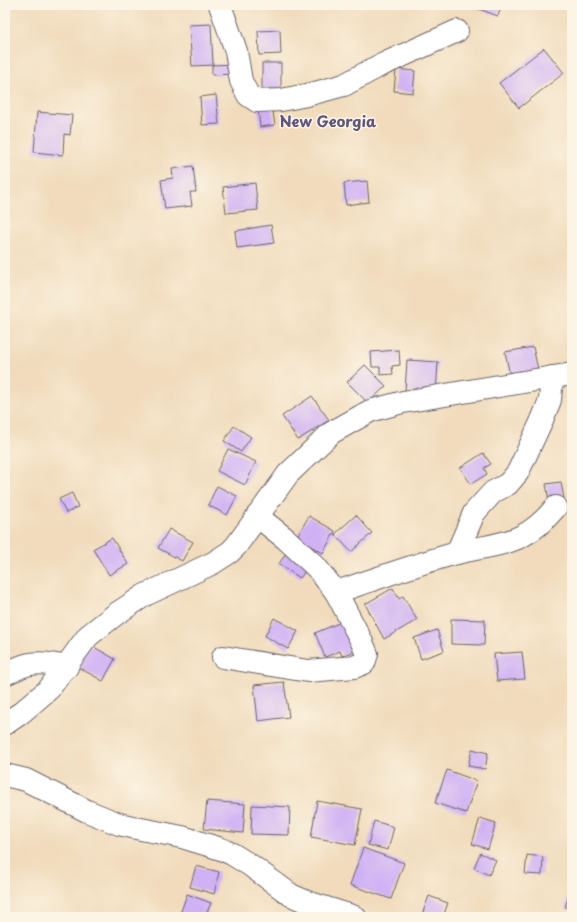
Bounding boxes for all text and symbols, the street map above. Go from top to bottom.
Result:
district label: New Georgia [280,109,377,132]

